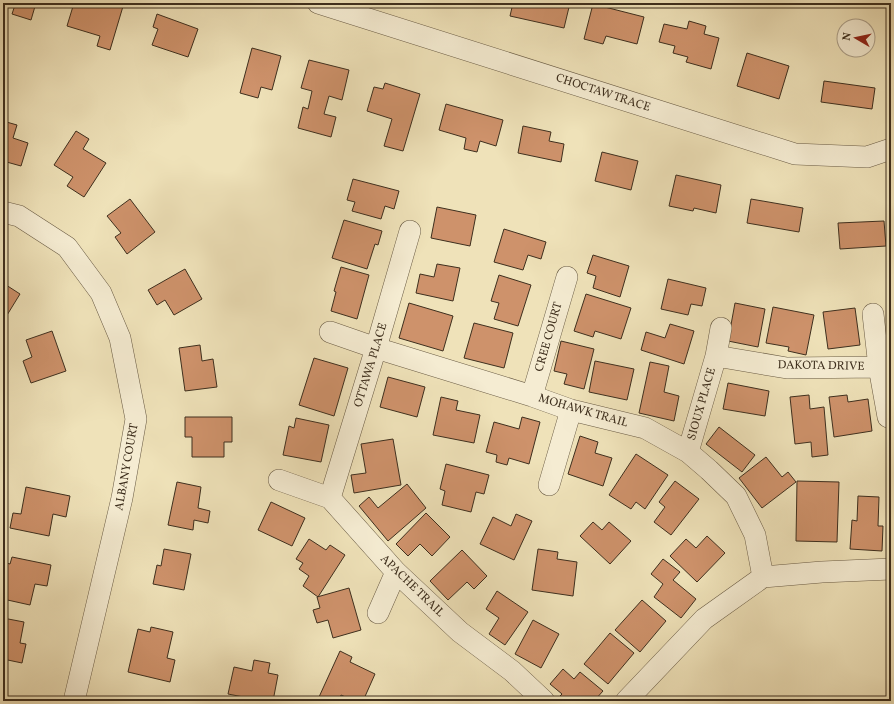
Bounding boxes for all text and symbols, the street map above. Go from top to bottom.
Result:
north arrow [836,18,876,58]
text: N [840,32,856,42]
street label: CHOCTAW TRACE [554,70,652,116]
street label: CREE COURT [531,300,567,374]
street label: OTTAWA PLACE [351,321,391,409]
street label: DAKOTA DRIVE [777,357,865,375]
street label: SIOUX PLACE [684,366,720,442]
street label: MOHAWK TRAIL [536,391,630,432]
street label: ALBANY COURT [111,422,143,512]
street label: APACHE TRAIL [376,551,448,621]

